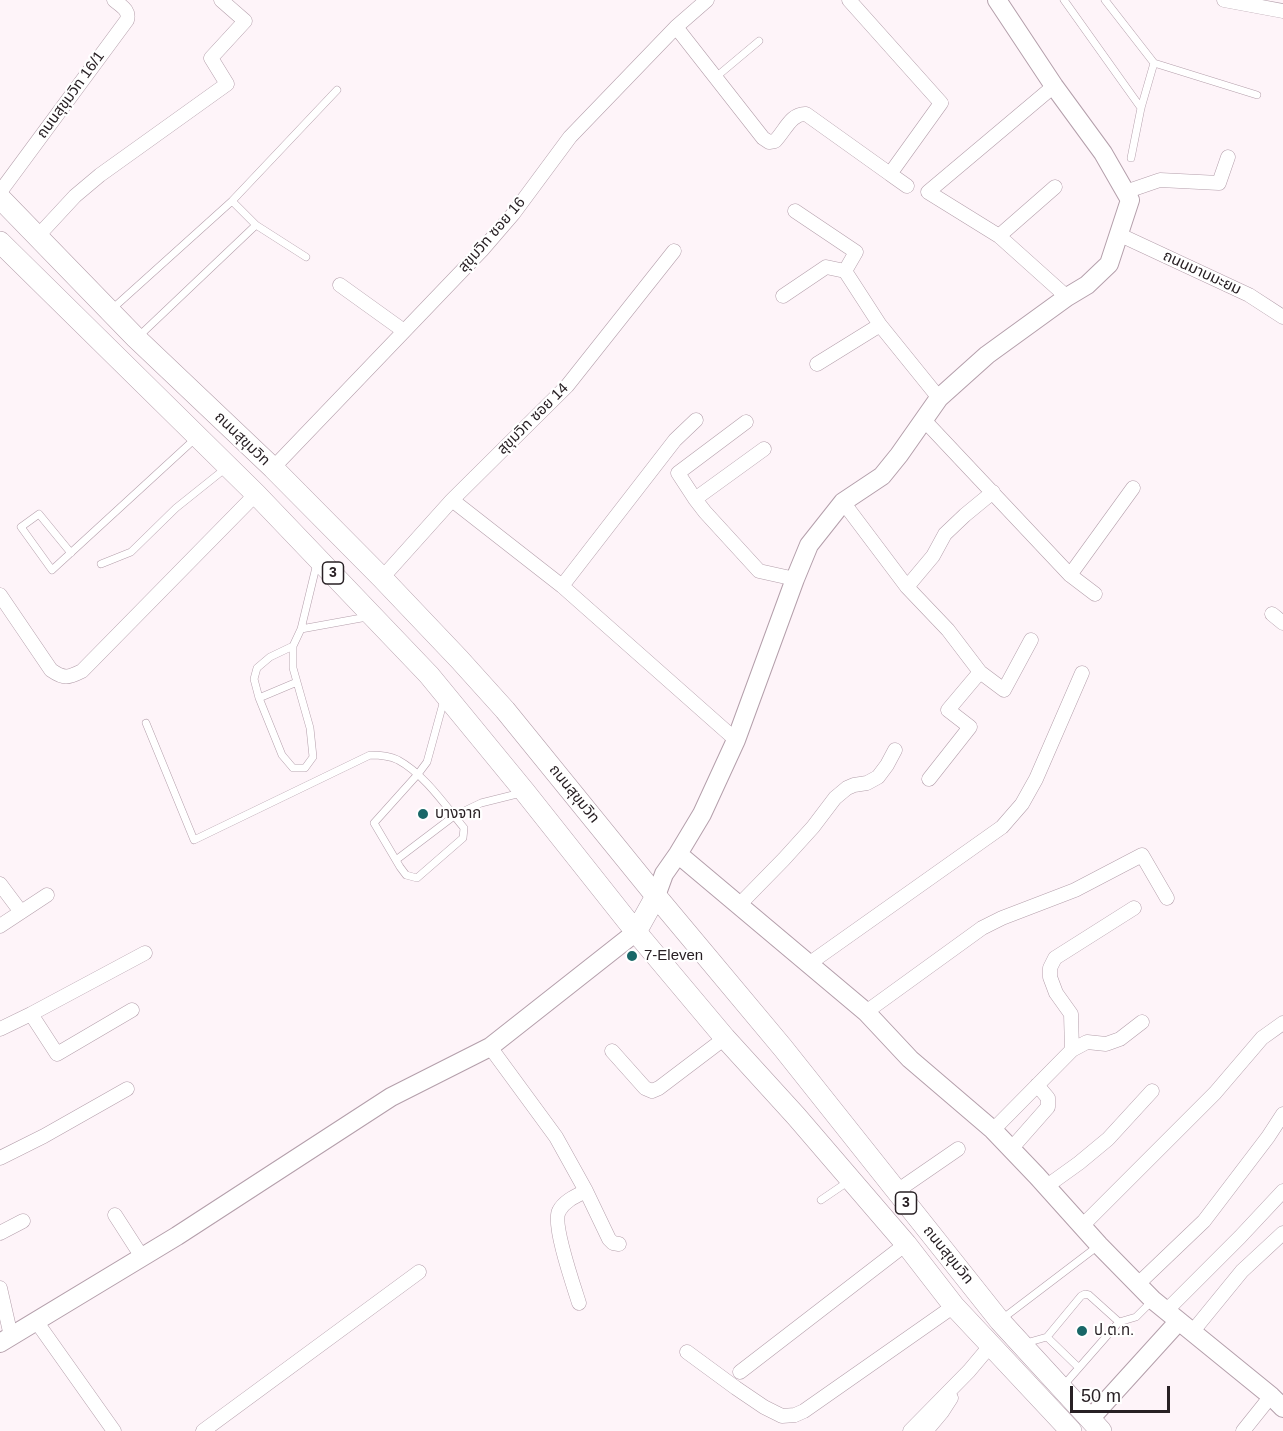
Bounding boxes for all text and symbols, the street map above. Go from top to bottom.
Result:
street label: ถนนสุขุมวิท 16/1 [33,48,109,142]
street label: สุขุมวิท ซอย 16 [455,194,529,276]
street label: ถนนมาบมะยม [1160,247,1244,299]
street label: สุขุมวิท ซอย 14 [494,380,572,458]
street label: ถนนสุขุมวิท [211,408,273,470]
road number: 3 [322,562,344,584]
street label: ถนนสุขุมวิท [545,761,603,827]
place label: บางจาก [435,805,481,823]
marker: บางจาก [416,807,430,821]
place label: 7-Eleven [644,947,703,965]
marker: 7-Eleven [625,949,639,963]
road number: 3 [896,1192,916,1214]
street label: ถนนสุขุมวิท [919,1222,977,1288]
place label: ป.ต.ท. [1094,1322,1134,1340]
marker: ป.ต.ท. [1075,1324,1089,1338]
scale bar [1073,1374,1174,1412]
text: 50 m [1081,1386,1121,1406]

